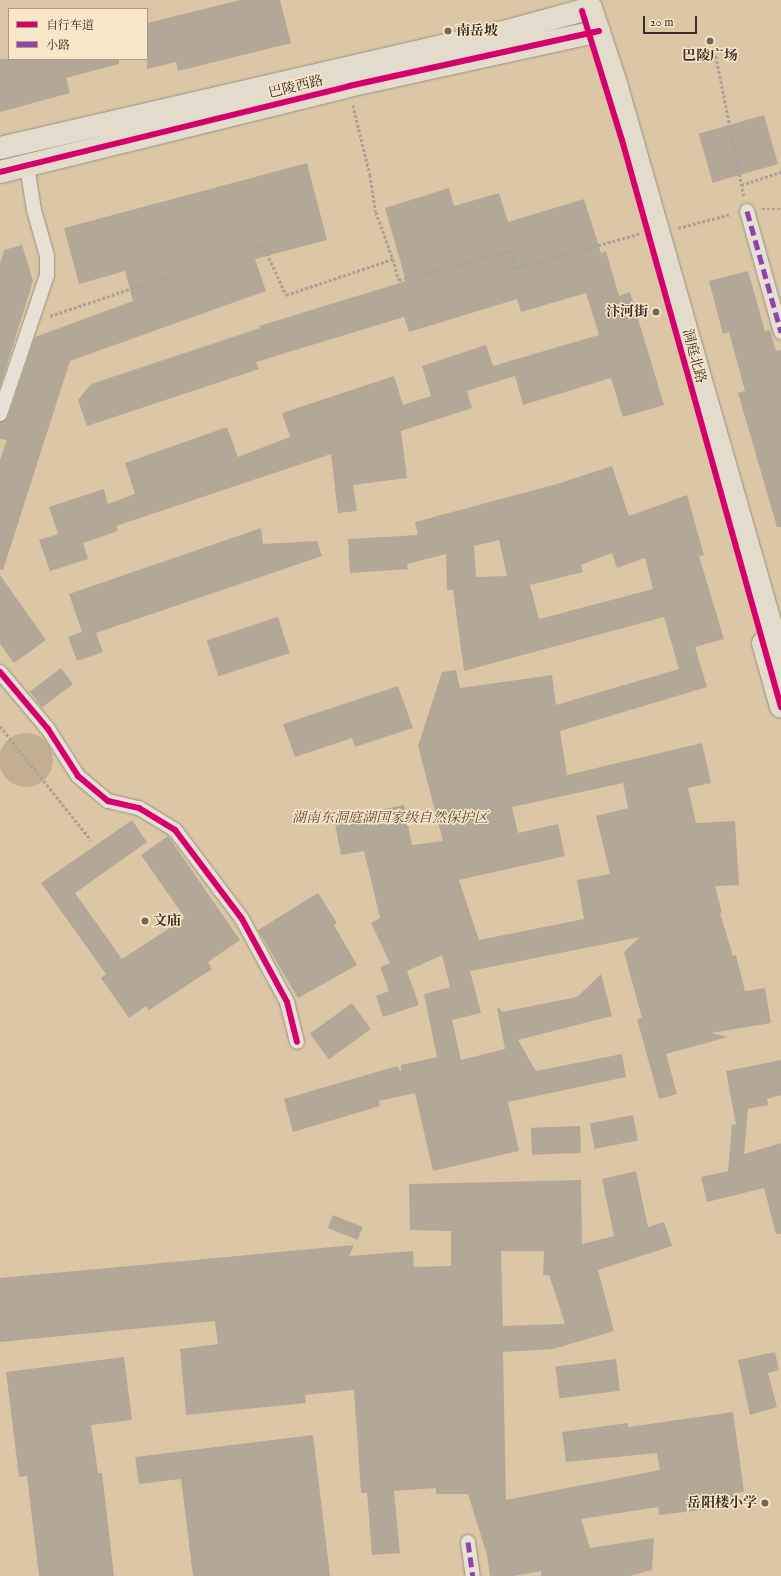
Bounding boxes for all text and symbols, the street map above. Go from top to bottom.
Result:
legend [8,8,148,60]
scale bar [645,8,699,34]
text: 20 m [650,15,673,30]
text: 自行车道 [46,18,94,33]
place label: 南岳坡 [456,23,498,39]
marker: 南岳坡 [443,26,453,36]
marker: 巴陵广场 [705,36,715,46]
text: 小路 [46,38,70,53]
place label: 巴陵广场 [682,48,738,64]
street label: 巴陵西路 [267,72,325,102]
place label: 汴河街 [606,304,648,320]
marker: 汴河街 [651,307,661,317]
street label: 洞庭北路 [679,327,709,385]
park label: 湖南东洞庭湖国家级自然保护区 [292,810,488,826]
place label: 文庙 [153,913,181,929]
marker: 文庙 [140,916,150,926]
place label: 岳阳楼小学 [687,1495,757,1511]
marker: 岳阳楼小学 [760,1498,770,1508]

